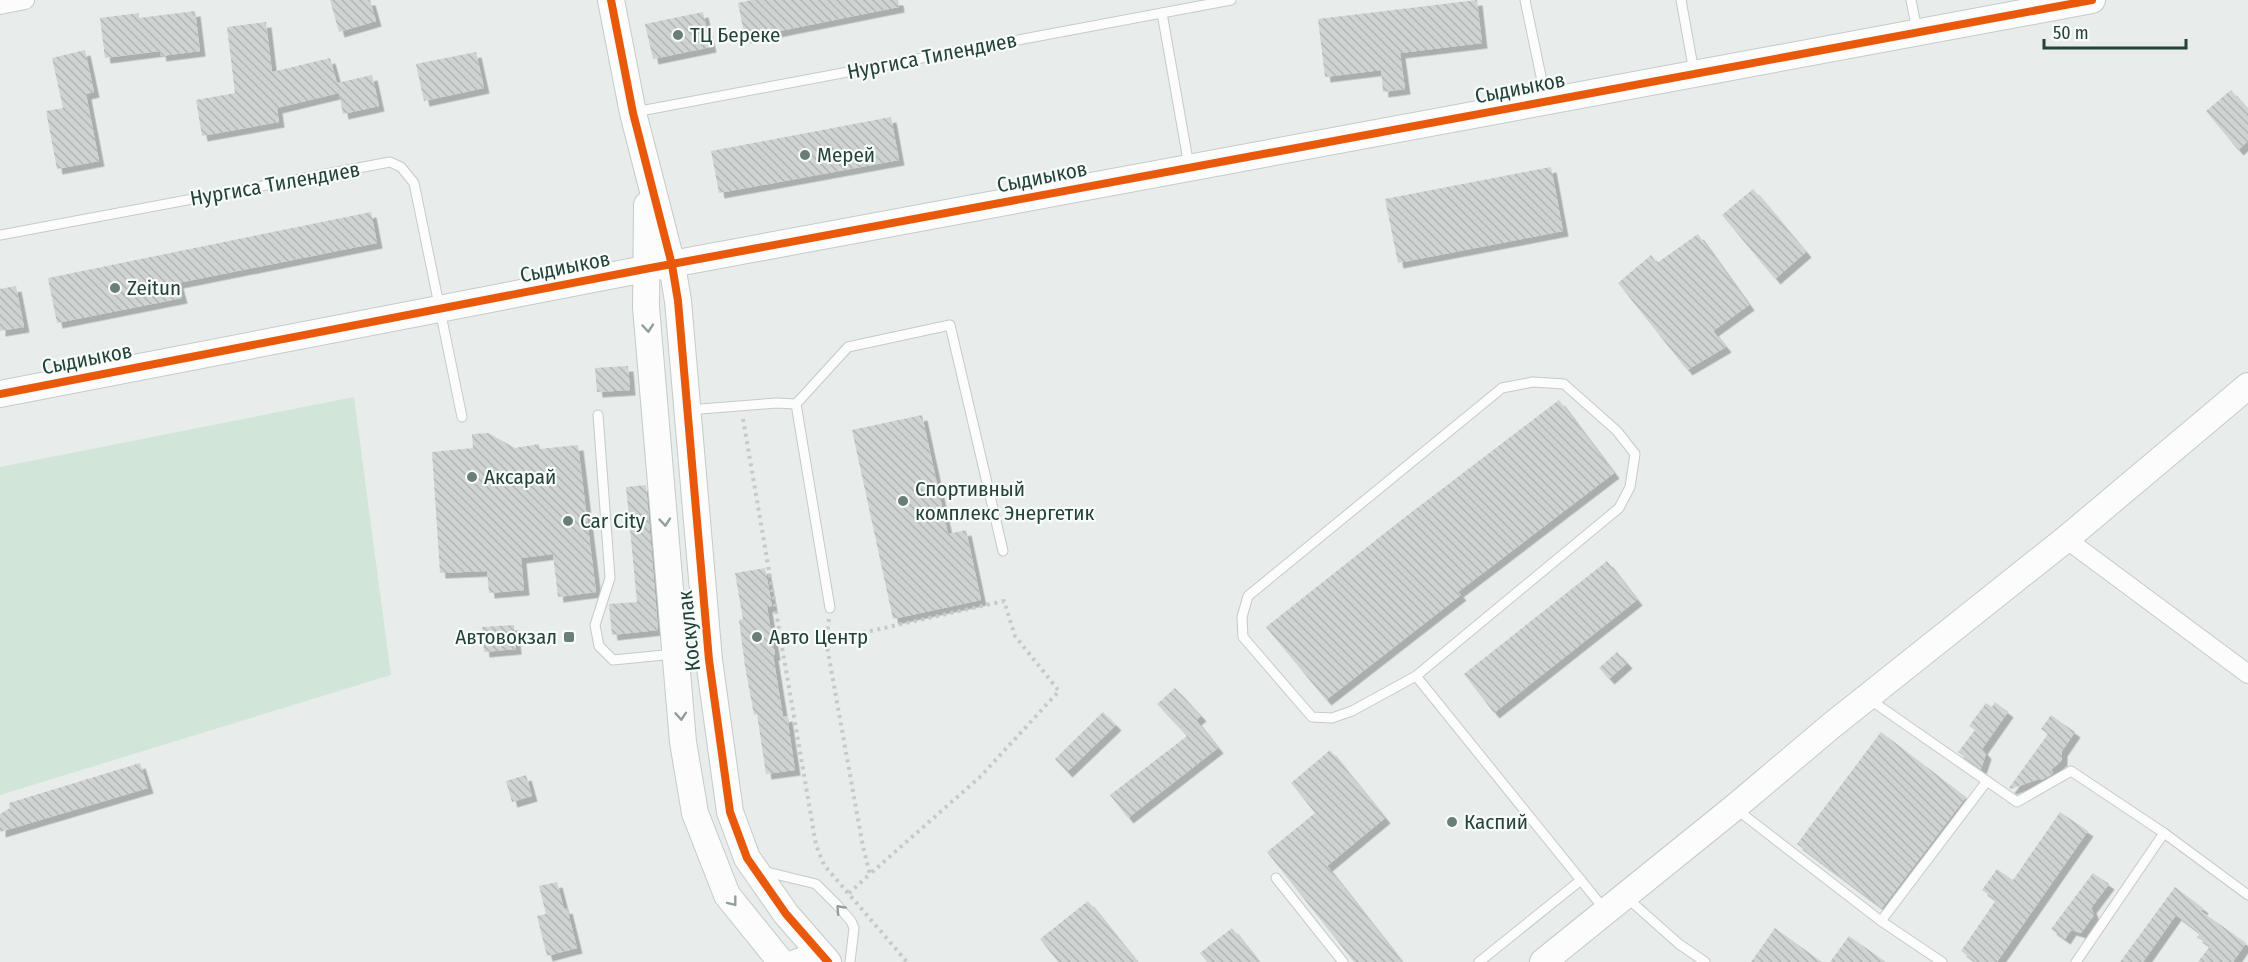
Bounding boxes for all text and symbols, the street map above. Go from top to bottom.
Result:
scale bar [2044,12,2186,50]
place label: ТЦ Береке [690,22,780,48]
text: 50 m [2053,22,2089,44]
street label: Нургиса Тилендиев [845,27,1019,85]
marker: ТЦ Береке [671,28,685,42]
street label: Сыдиыков [1473,67,1567,109]
place label: Мерей [817,142,875,168]
marker: Мерей [798,148,812,162]
street label: Нургиса Тилендиев [188,156,362,212]
street label: Сыдиыков [995,156,1089,198]
street label: Сыдиыков [518,246,612,288]
place label: Zeitun [127,275,181,301]
marker: Zeitun [108,281,122,295]
one-way arrow [641,323,654,332]
street label: Сыдиыков [40,338,134,380]
place label: Аксарай [484,464,556,490]
marker: Аксарай [465,470,479,484]
place label: Спортивный комплекс Энергетик [915,476,1095,526]
marker: Спортивный комплекс Энергетик [896,494,910,508]
place label: Car City [580,508,646,534]
marker: Car City [561,514,575,528]
one-way arrow [658,517,671,527]
street label: Коскулак [672,589,706,673]
place label: Автовокзал [455,624,557,650]
place label: Авто Центр [769,624,868,650]
marker: Автовокзал [562,630,576,644]
marker: Авто Центр [750,630,764,644]
one-way arrow [674,712,687,721]
place label: Каспий [1464,809,1528,835]
marker: Каспий [1445,815,1459,829]
one-way arrow [725,896,736,907]
one-way arrow [836,905,847,915]

